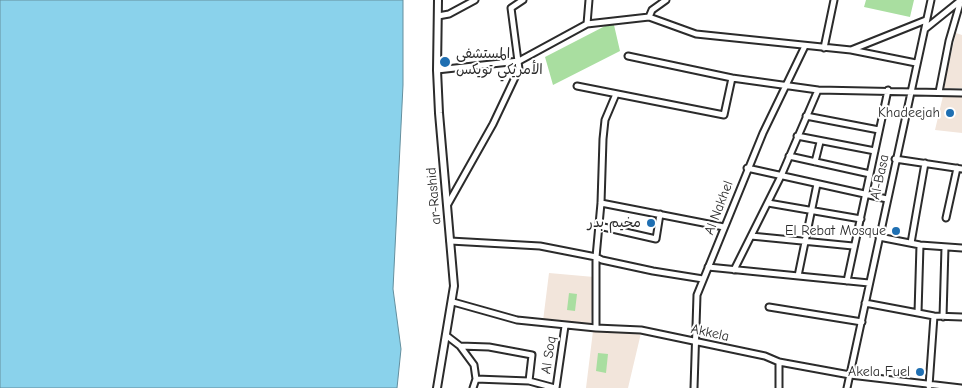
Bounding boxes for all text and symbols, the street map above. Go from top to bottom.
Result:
place label: المستشفى الأمريكي تويكس [456,46,543,78]
marker: المستشفى الأمريكي تويكس [438,55,452,69]
place label: Khadeejah [878,105,940,121]
marker: Khadeejah [944,107,956,119]
street label: Al-Basa [867,153,893,201]
street label: ar-Rashid [423,167,445,225]
street label: Al Nakhel [701,179,737,237]
place label: مخيم بدر [588,215,641,231]
marker: مخيم بدر [645,217,657,229]
place label: El Rebat Mosque [785,223,886,239]
marker: El Rebat Mosque [890,225,902,237]
street label: Akkela [689,321,731,345]
street label: Al Soq [538,335,560,375]
place label: Akela Fuel [848,364,910,380]
marker: Akela Fuel [914,366,926,378]

